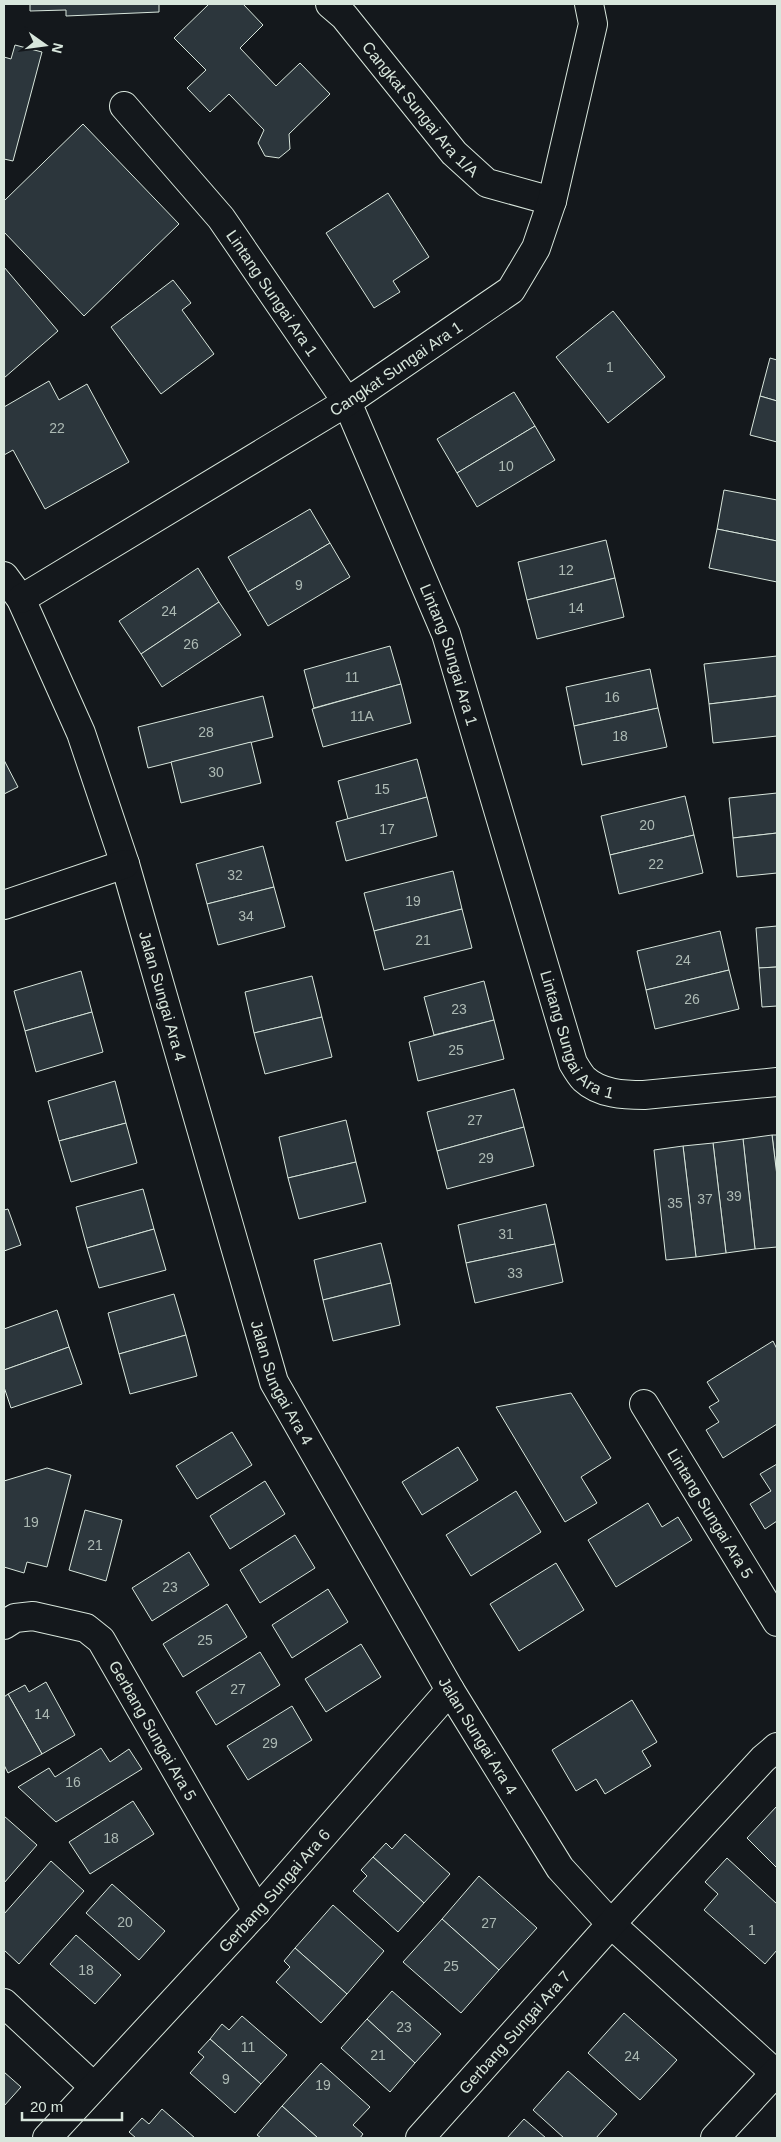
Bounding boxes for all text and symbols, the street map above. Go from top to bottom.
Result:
north arrow [20,20,70,70]
street label: Cangkat Sungai Ara 1/A [359,38,482,180]
text: N [49,41,67,55]
street label: Lintang Sungai Ara 1 [223,227,321,359]
street label: Cangkat Sungai Ara 1 [327,318,465,419]
house number: 1 [606,359,614,375]
house number: 22 [49,420,65,436]
house number: 10 [498,458,514,474]
house number: 12 [558,562,574,578]
house number: 9 [295,577,303,593]
street label: Lintang Sungai Ara 1 [417,581,481,728]
house number: 14 [568,600,584,616]
house number: 24 [161,603,177,619]
house number: 26 [183,636,199,652]
house number: 11 [345,669,359,685]
house number: 16 [604,689,620,705]
house number: 11A [350,708,375,724]
house number: 28 [198,724,214,740]
house number: 18 [612,728,628,744]
house number: 30 [208,764,224,780]
house number: 15 [374,781,390,797]
house number: 20 [639,817,655,833]
house number: 17 [379,821,395,837]
house number: 22 [648,856,664,872]
house number: 32 [227,867,243,883]
house number: 19 [405,893,421,909]
house number: 34 [238,908,254,924]
street label: Jalan Sungai Ara 4 [136,929,190,1063]
house number: 21 [415,932,431,948]
house number: 24 [675,952,691,968]
street label: Lintang Sungai Ara 1 [538,968,616,1101]
house number: 26 [684,991,700,1007]
house number: 23 [451,1001,467,1017]
house number: 25 [448,1042,464,1058]
house number: 27 [467,1112,483,1128]
house number: 29 [478,1150,494,1166]
house number: 39 [726,1188,742,1204]
house number: 37 [697,1191,713,1207]
house number: 35 [667,1195,683,1211]
house number: 31 [498,1226,514,1242]
house number: 33 [507,1265,523,1281]
street label: Jalan Sungai Ara 4 [248,1318,316,1448]
street label: Lintang Sungai Ara 5 [665,1445,757,1581]
house number: 19 [23,1514,39,1530]
house number: 21 [87,1537,103,1553]
house number: 23 [162,1579,178,1595]
house number: 25 [197,1632,213,1648]
street label: Gerbang Sungai Ara 5 [106,1657,200,1803]
street label: Jalan Sungai Ara 4 [436,1674,521,1797]
house number: 27 [230,1681,246,1697]
house number: 14 [34,1706,50,1722]
house number: 29 [262,1735,278,1751]
house number: 16 [65,1774,81,1790]
street label: Gerbang Sungai Ara 6 [215,1826,333,1955]
house number: 18 [103,1830,119,1846]
house number: 20 [117,1914,133,1930]
house number: 27 [481,1915,497,1931]
house number: 1 [748,1922,756,1938]
house number: 25 [443,1958,459,1974]
house number: 18 [78,1962,94,1978]
street label: Gerbang Sungai Ara 7 [455,1967,574,2097]
house number: 23 [396,2019,412,2035]
house number: 11 [241,2039,255,2055]
house number: 21 [370,2047,386,2063]
house number: 24 [624,2048,640,2064]
house number: 9 [222,2071,230,2087]
house number: 19 [315,2077,331,2093]
scale bar [22,2090,122,2122]
text: 20 m [30,2098,63,2115]

